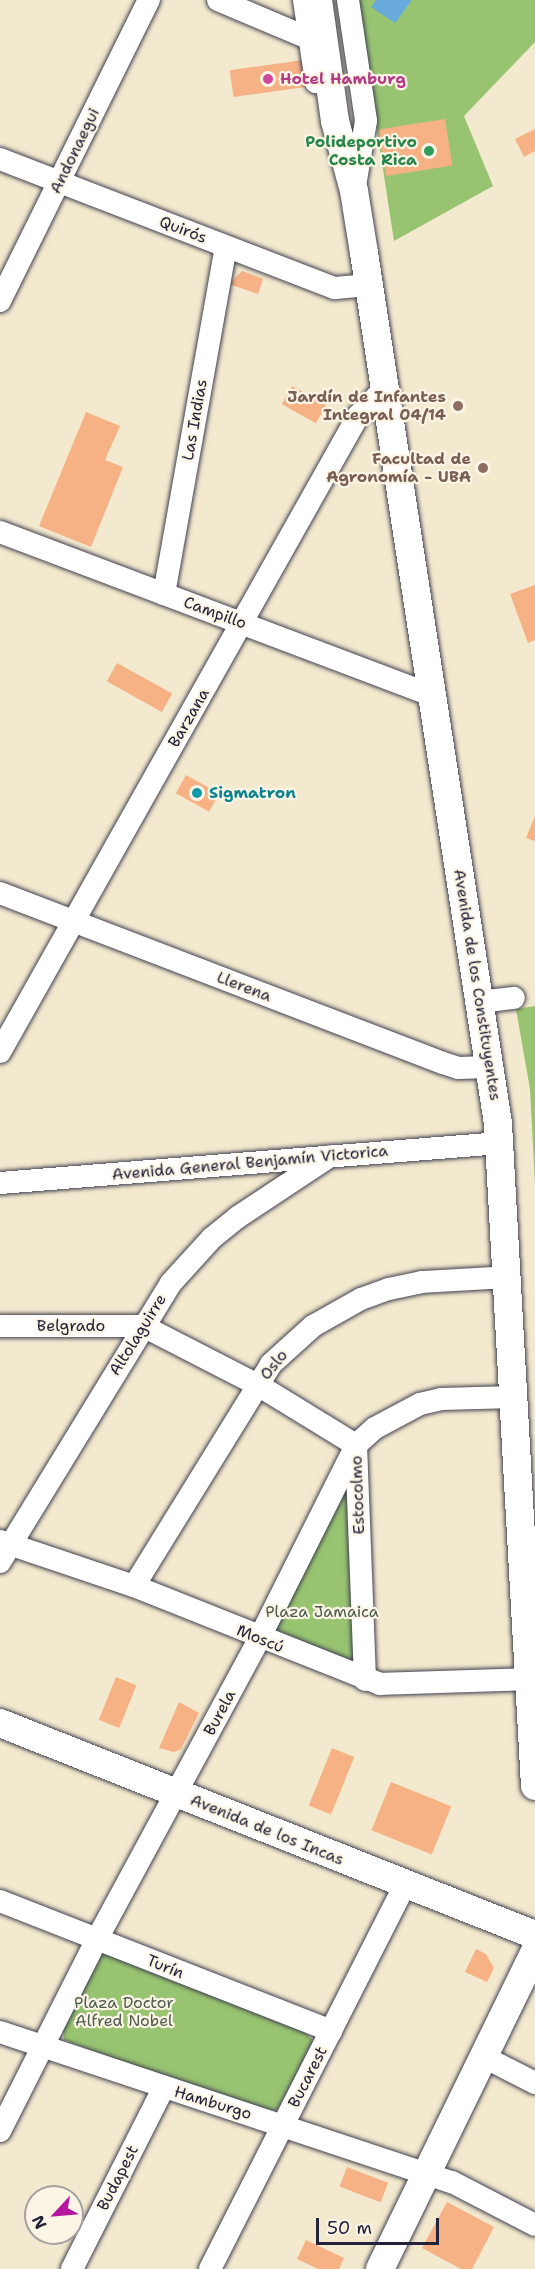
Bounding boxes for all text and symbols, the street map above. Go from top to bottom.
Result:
place label: Hotel Hamburg [280,69,406,89]
marker: Hotel Hamburg [261,72,275,86]
street label: Andonaegui [46,105,104,197]
place label: Polideportivo Costa Rica [305,132,417,170]
marker: Polideportivo Costa Rica [422,144,436,158]
street label: Quirós [157,212,209,248]
street label: Las Indias [178,378,212,462]
place label: Jardín de Infantes Integral 04/14 [287,387,446,425]
marker: Jardín de Infantes Integral 04/14 [451,399,465,413]
place label: Facultad de Agronomía - UBA [326,449,471,487]
marker: Facultad de Agronomía - UBA [476,461,490,475]
street label: Campillo [181,593,249,633]
street label: Barzana [164,685,214,751]
place label: Sigmatron [209,783,296,803]
marker: Sigmatron [190,786,204,800]
street label: Avenida de los Constituyentes [449,868,505,1102]
street label: Llerena [214,968,274,1006]
street label: Avenida General Benjamín Victorica [111,1141,389,1185]
street label: Altolaguirre [105,1291,171,1379]
street label: Belgrado [37,1316,105,1336]
street label: Oslo [256,1346,292,1384]
street label: Estocolmo [347,1455,369,1535]
park label: Plaza Jamaica [265,1602,379,1622]
street label: Moscú [234,1621,286,1657]
street label: Burela [200,1687,240,1739]
street label: Avenida de los Incas [187,1790,347,1870]
street label: Turín [144,1951,186,1983]
park label: Plaza Doctor Alfred Nobel [74,1993,174,2031]
street label: Bucarest [284,2043,332,2111]
street label: Hamburgo [172,2082,254,2124]
street label: Budapest [93,2142,143,2214]
north arrow [24,2185,84,2245]
scale bar [319,2206,442,2244]
text: N [27,2212,51,2233]
text: 50 m [327,2216,372,2240]

